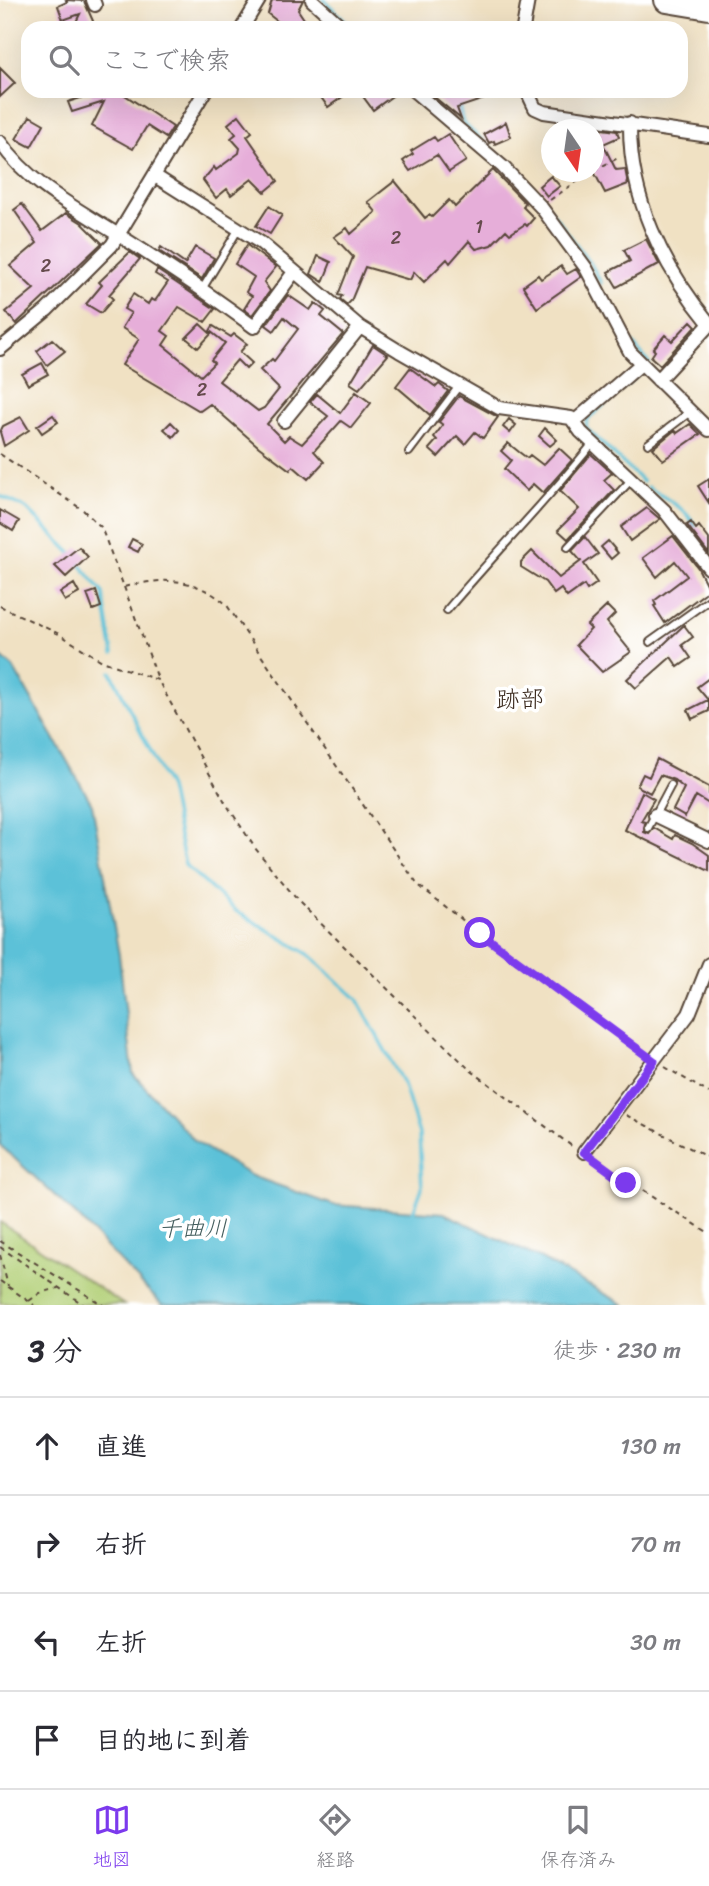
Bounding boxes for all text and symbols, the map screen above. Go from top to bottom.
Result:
search box [21,21,688,98]
text: ここで検索 [101,37,231,83]
icon: search [45,41,83,79]
north arrow [541,119,604,182]
house number: 1 [475,211,483,243]
house number: 2 [391,222,401,254]
house number: 2 [41,250,51,282]
house number: 2 [197,374,207,406]
district label: 跡部 [496,678,544,720]
route start [464,917,495,948]
route end [610,1167,641,1198]
water label: 千曲川 [159,1208,228,1249]
text: 3 分 [28,1324,82,1378]
text: 徒歩 · 230 m [553,1330,681,1371]
text: 直進 [95,1423,147,1469]
text: 130 m [620,1426,681,1467]
icon: ahead [28,1427,66,1465]
text: 右折 [95,1521,147,1567]
text: 70 m [630,1524,681,1565]
icon: right [28,1525,66,1563]
text: 左折 [95,1619,147,1665]
text: 30 m [630,1622,681,1663]
icon: left [28,1623,66,1661]
text: 目的地に到着 [95,1717,251,1763]
icon: arrive [28,1721,66,1759]
tab: 地図 [93,1801,131,1876]
tab: 経路 [316,1801,354,1876]
tab: 保存済み [540,1801,616,1876]

